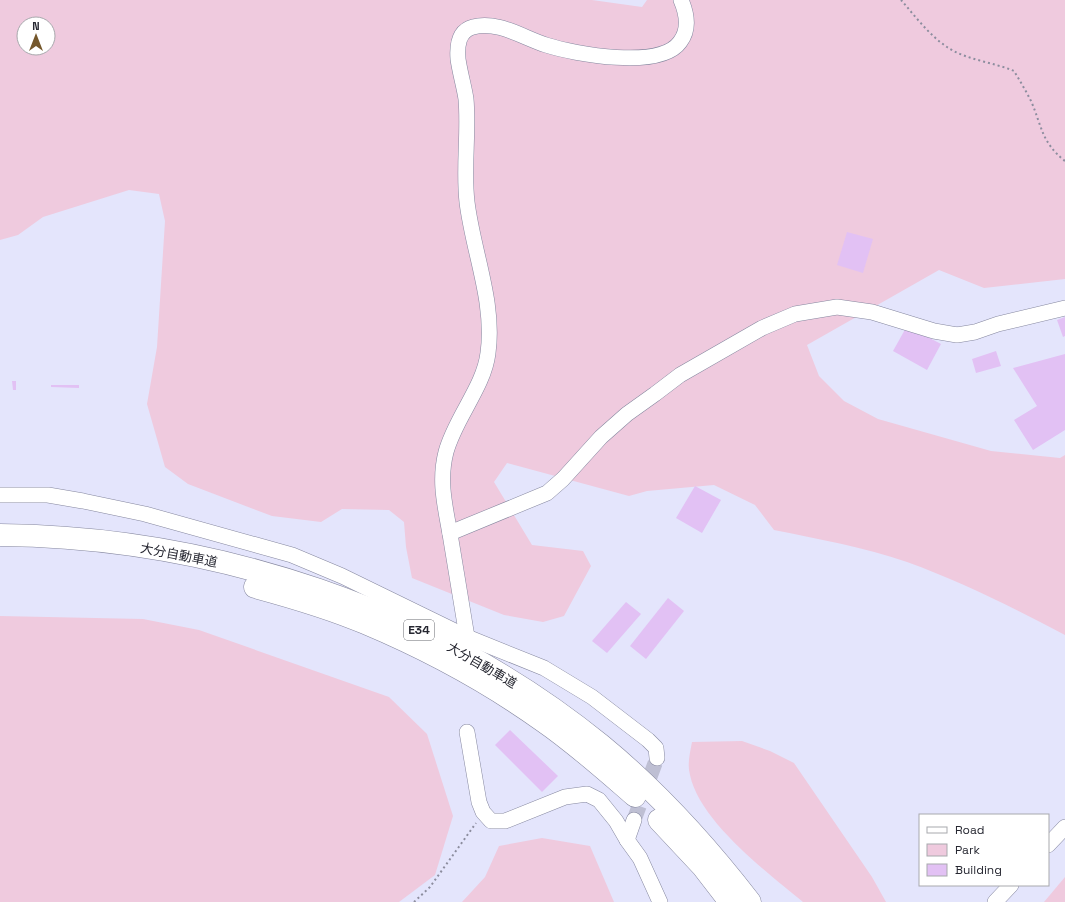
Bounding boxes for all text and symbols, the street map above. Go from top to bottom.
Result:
north arrow [16,16,56,56]
text: N [32,19,40,33]
street label: 大分自動車道 [139,539,219,571]
road number: E34 [404,620,434,640]
street label: 大分自動車道 [444,638,520,692]
legend [919,814,1049,886]
text: Road [955,822,984,838]
text: Park [955,842,980,858]
text: Building [955,862,1002,878]

